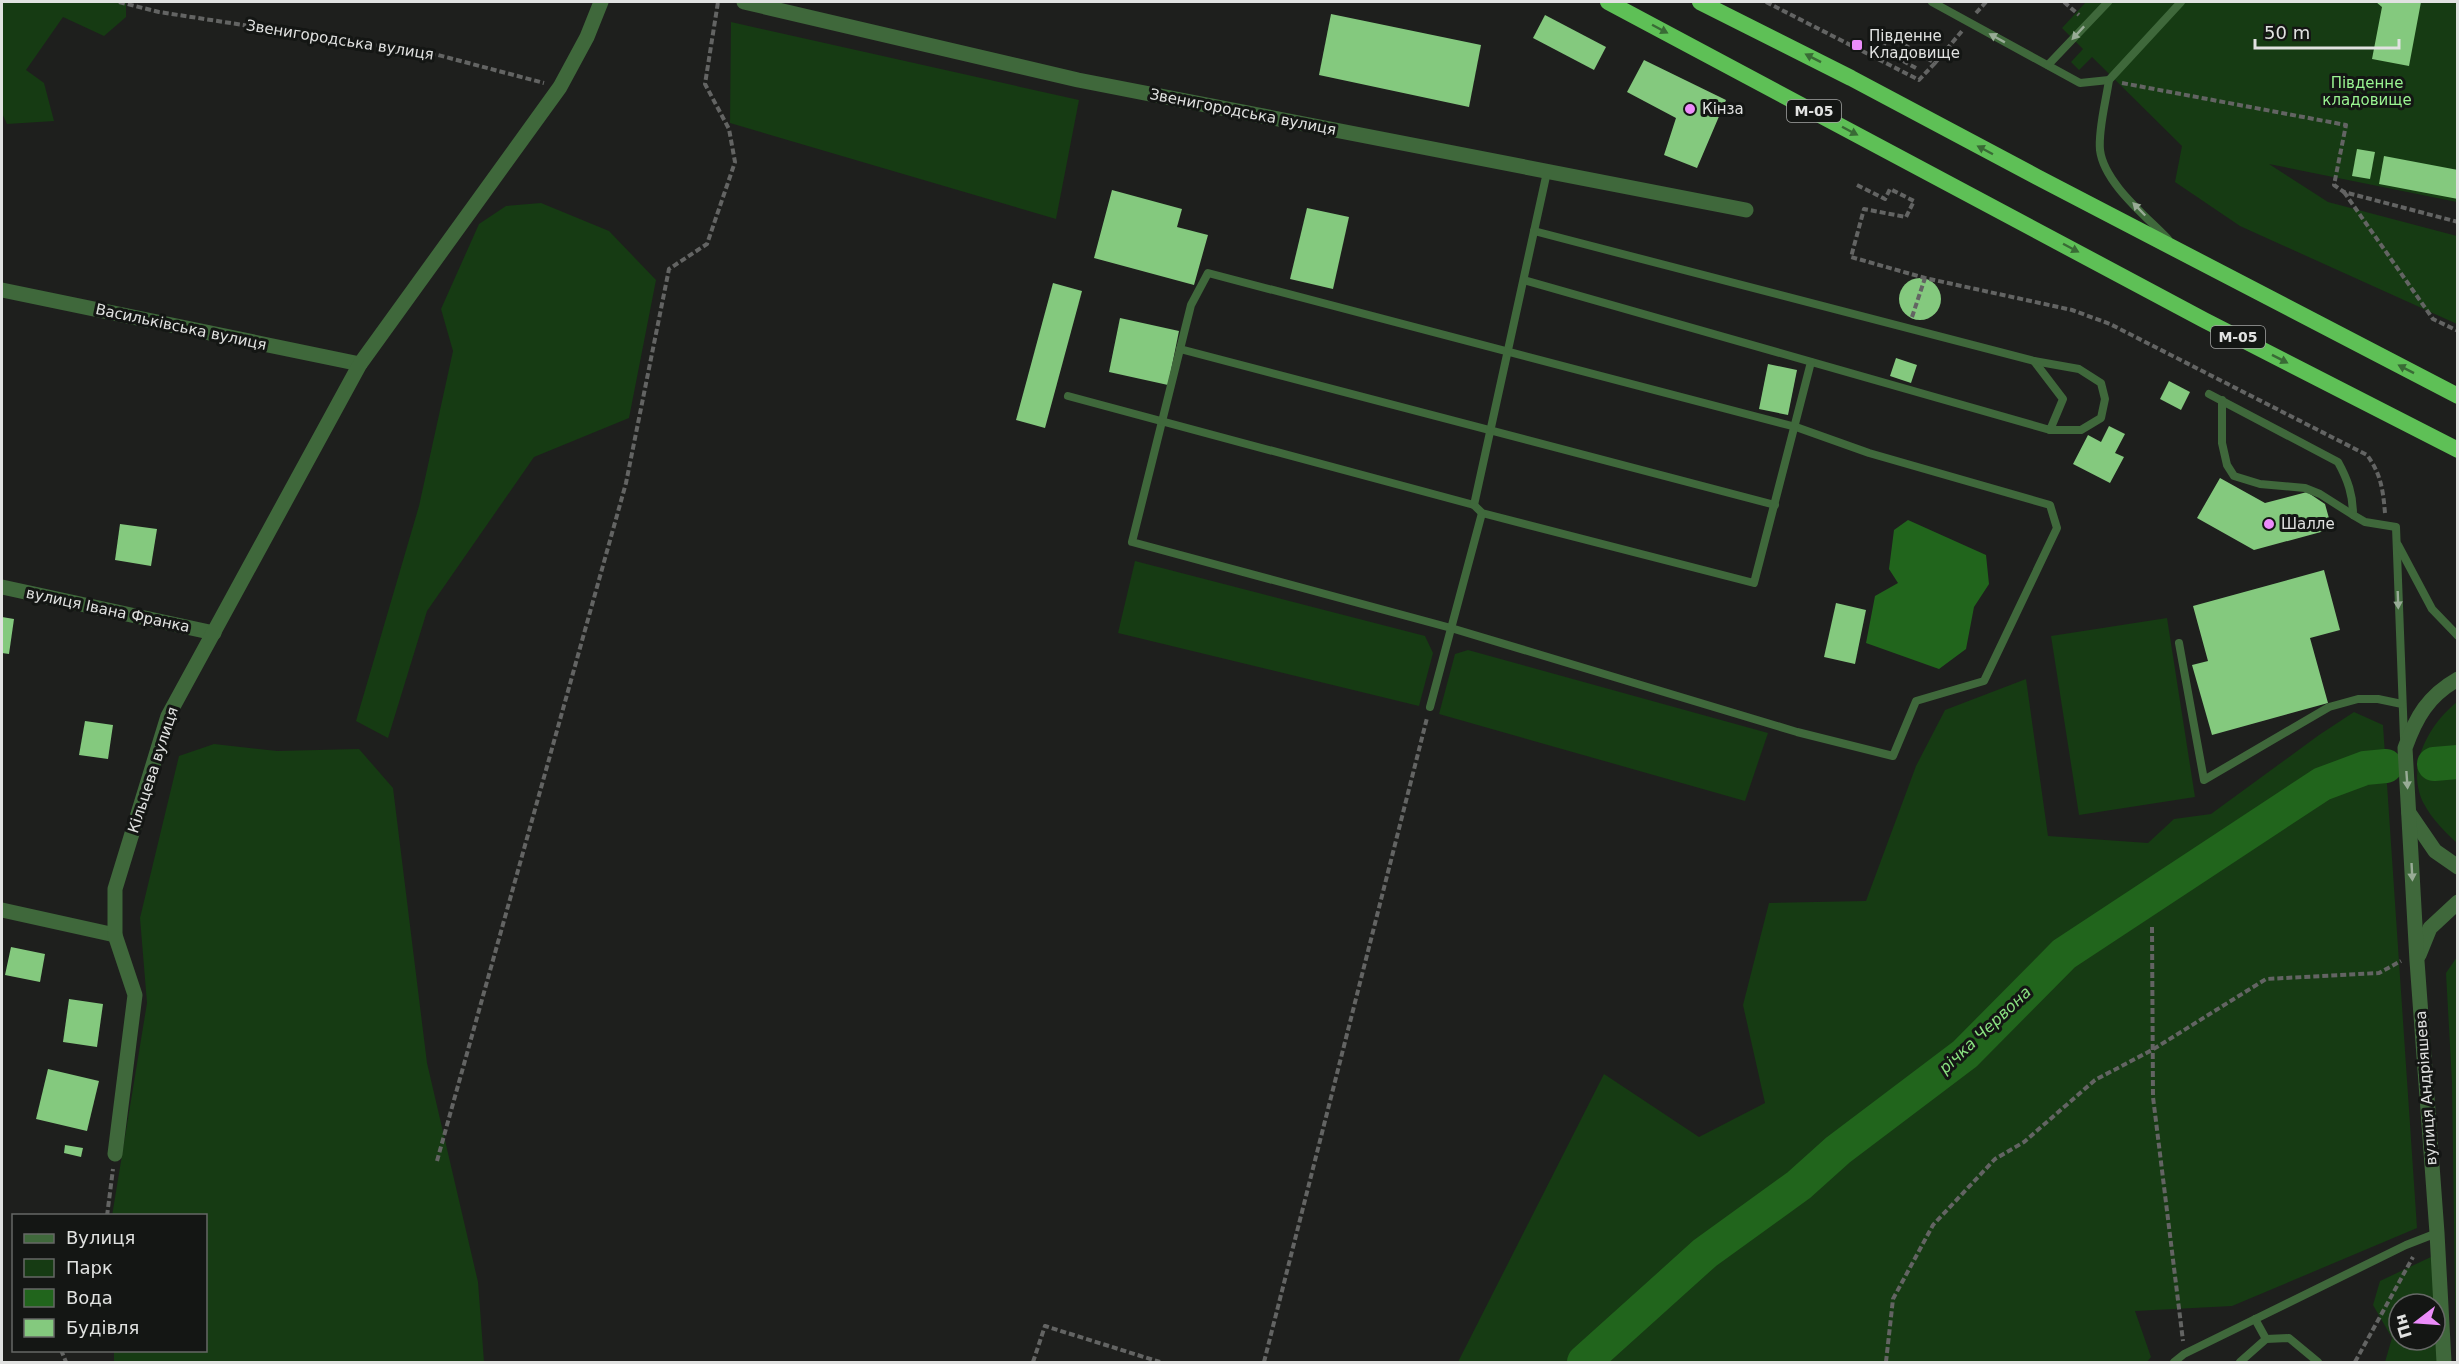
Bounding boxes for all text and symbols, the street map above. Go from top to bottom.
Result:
scale bar [2255,12,2399,50]
street label: Звенигородська вулиця [245,16,435,64]
text: 50 m [2264,22,2310,43]
one-way arrow [1651,24,1668,34]
one-way arrow [2071,26,2085,41]
place label: Південне Кладовище [1869,27,1960,62]
one-way arrow [1988,33,2005,43]
marker: Південне Кладовище [1850,38,1864,52]
one-way arrow [1804,53,1821,63]
park label: Південне кладовище [2322,74,2412,109]
street label: Звенигородська вулиця [1148,85,1338,139]
place label: Кінза [1702,100,1744,118]
road number: М-05 [1787,100,1841,122]
marker: Кінза [1683,102,1697,116]
one-way arrow [1842,126,1859,136]
one-way arrow [1977,145,1994,154]
one-way arrow [2132,201,2146,216]
one-way arrow [2063,243,2080,253]
street label: Васильківська вулиця [94,300,268,354]
road number: М-05 [2211,326,2265,348]
one-way arrow [2272,354,2289,364]
one-way arrow [2397,364,2414,374]
place label: Шалле [2281,515,2335,533]
marker: Шалле [2262,517,2276,531]
street label: вулиця Івана Франка [24,584,192,636]
one-way arrow [2393,591,2402,610]
street label: Кільцева вулиця [124,705,182,835]
one-way arrow [2402,771,2412,790]
one-way arrow [2408,862,2417,881]
water label: річка Червона [1934,982,2035,1078]
street label: вулиця Андріяшева [2412,1010,2440,1166]
legend [12,1214,207,1352]
text: Вулиця [66,1227,135,1248]
text: Парк [66,1257,113,1278]
text: Вода [66,1287,113,1308]
north arrow [2387,1292,2447,1352]
text: Пн [2390,1312,2416,1341]
text: Будівля [66,1317,139,1338]

